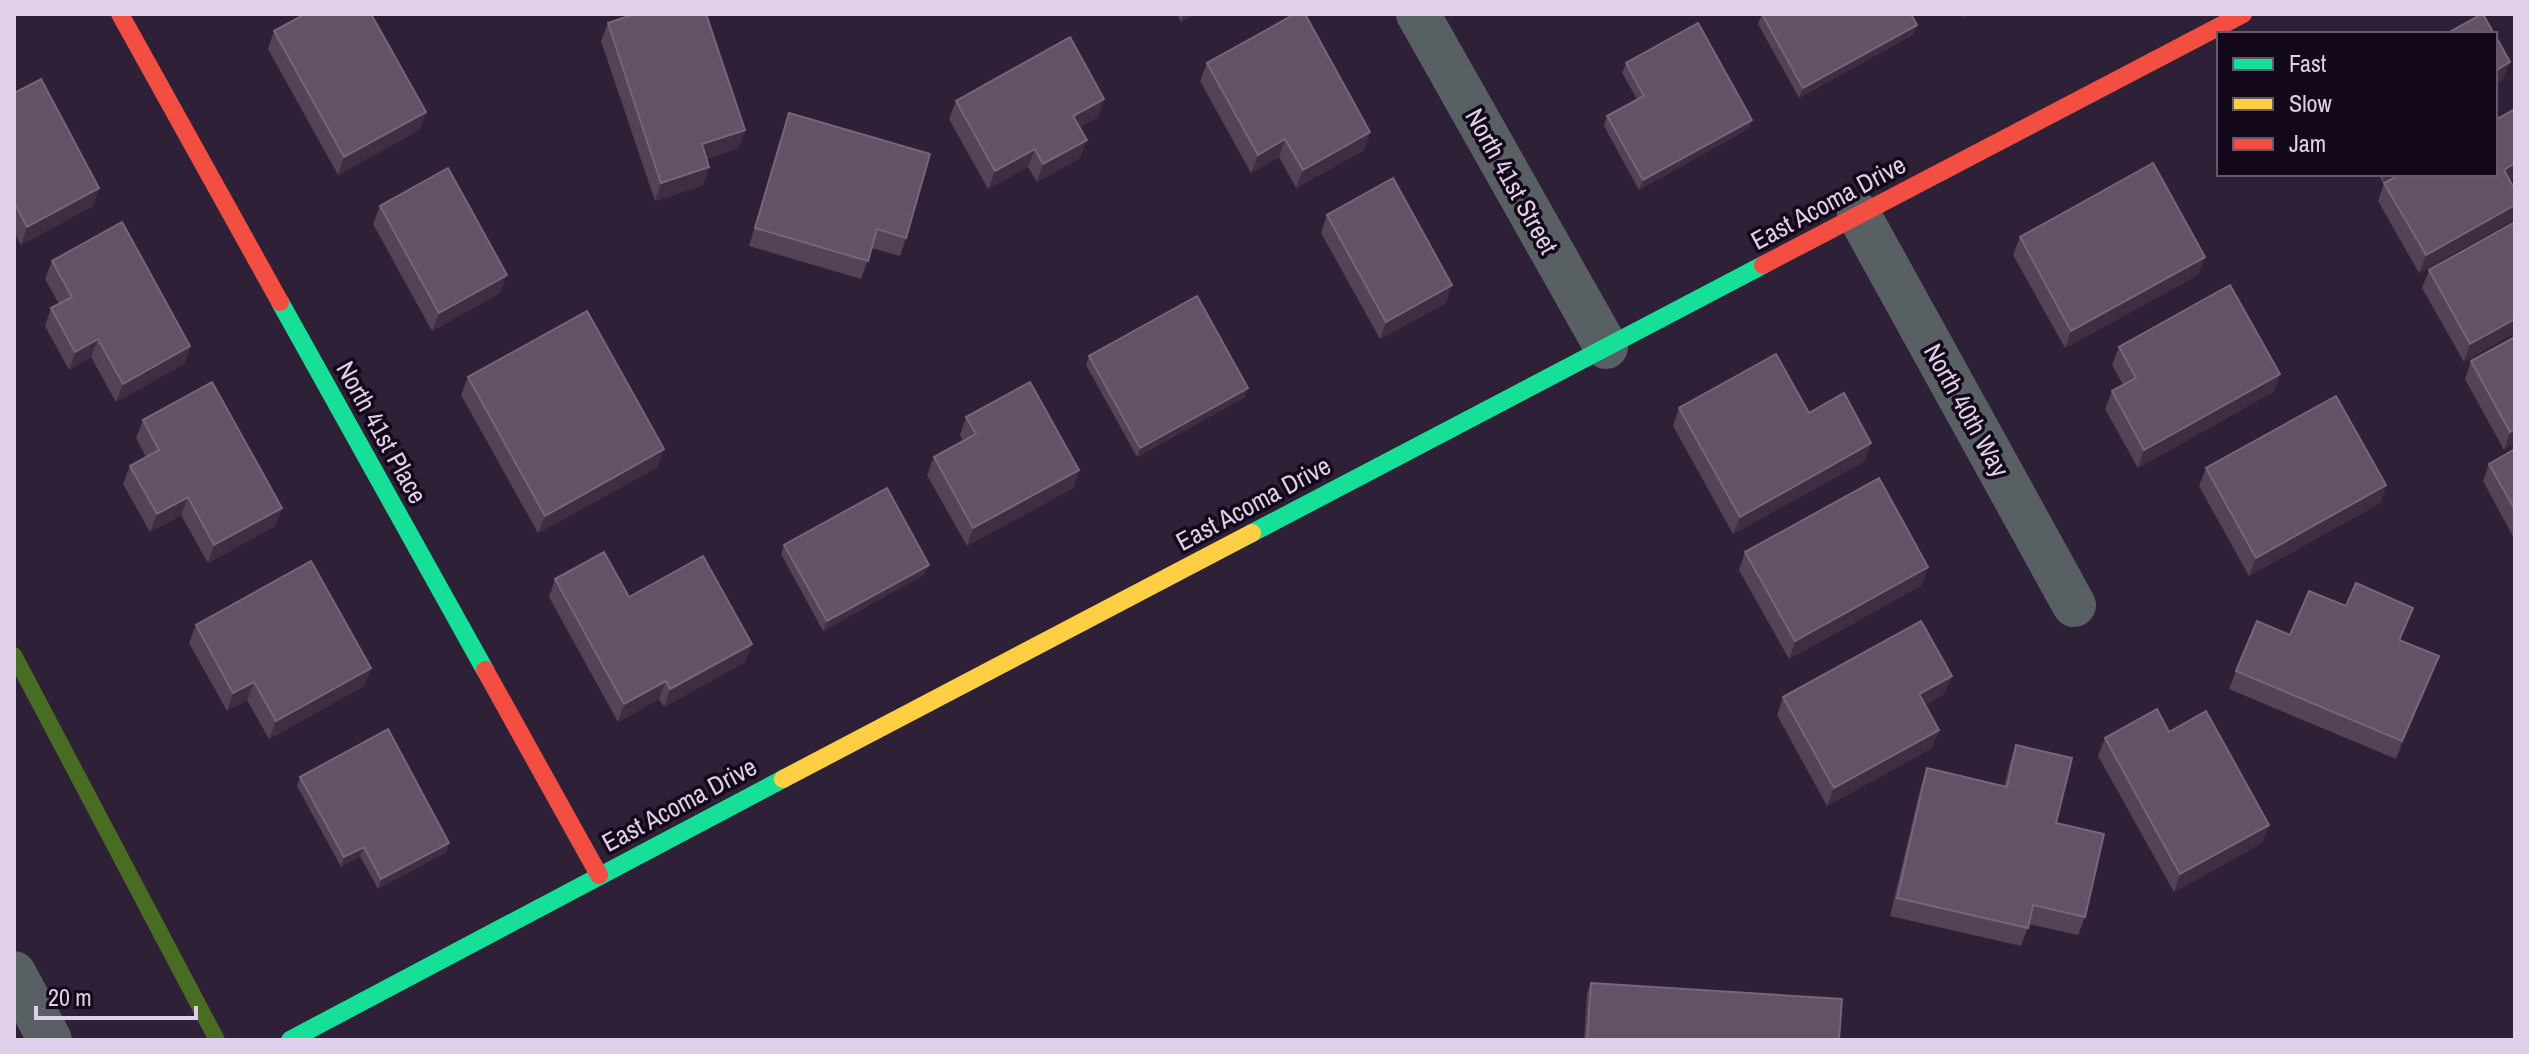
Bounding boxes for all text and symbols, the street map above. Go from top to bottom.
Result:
legend [2217,32,2497,176]
text: Fast [2289,47,2327,79]
text: Slow [2289,87,2332,119]
street label: North 41st Street [1458,102,1566,260]
text: Jam [2289,127,2326,159]
street label: East Acoma Drive [1744,146,1912,258]
street label: North 40th Way [1916,337,2018,483]
street label: North 41st Place [328,355,436,509]
street label: East Acoma Drive [1169,447,1337,559]
street label: East Acoma Drive [595,748,763,860]
scale bar [36,970,196,1020]
text: 20 m [48,981,92,1013]

